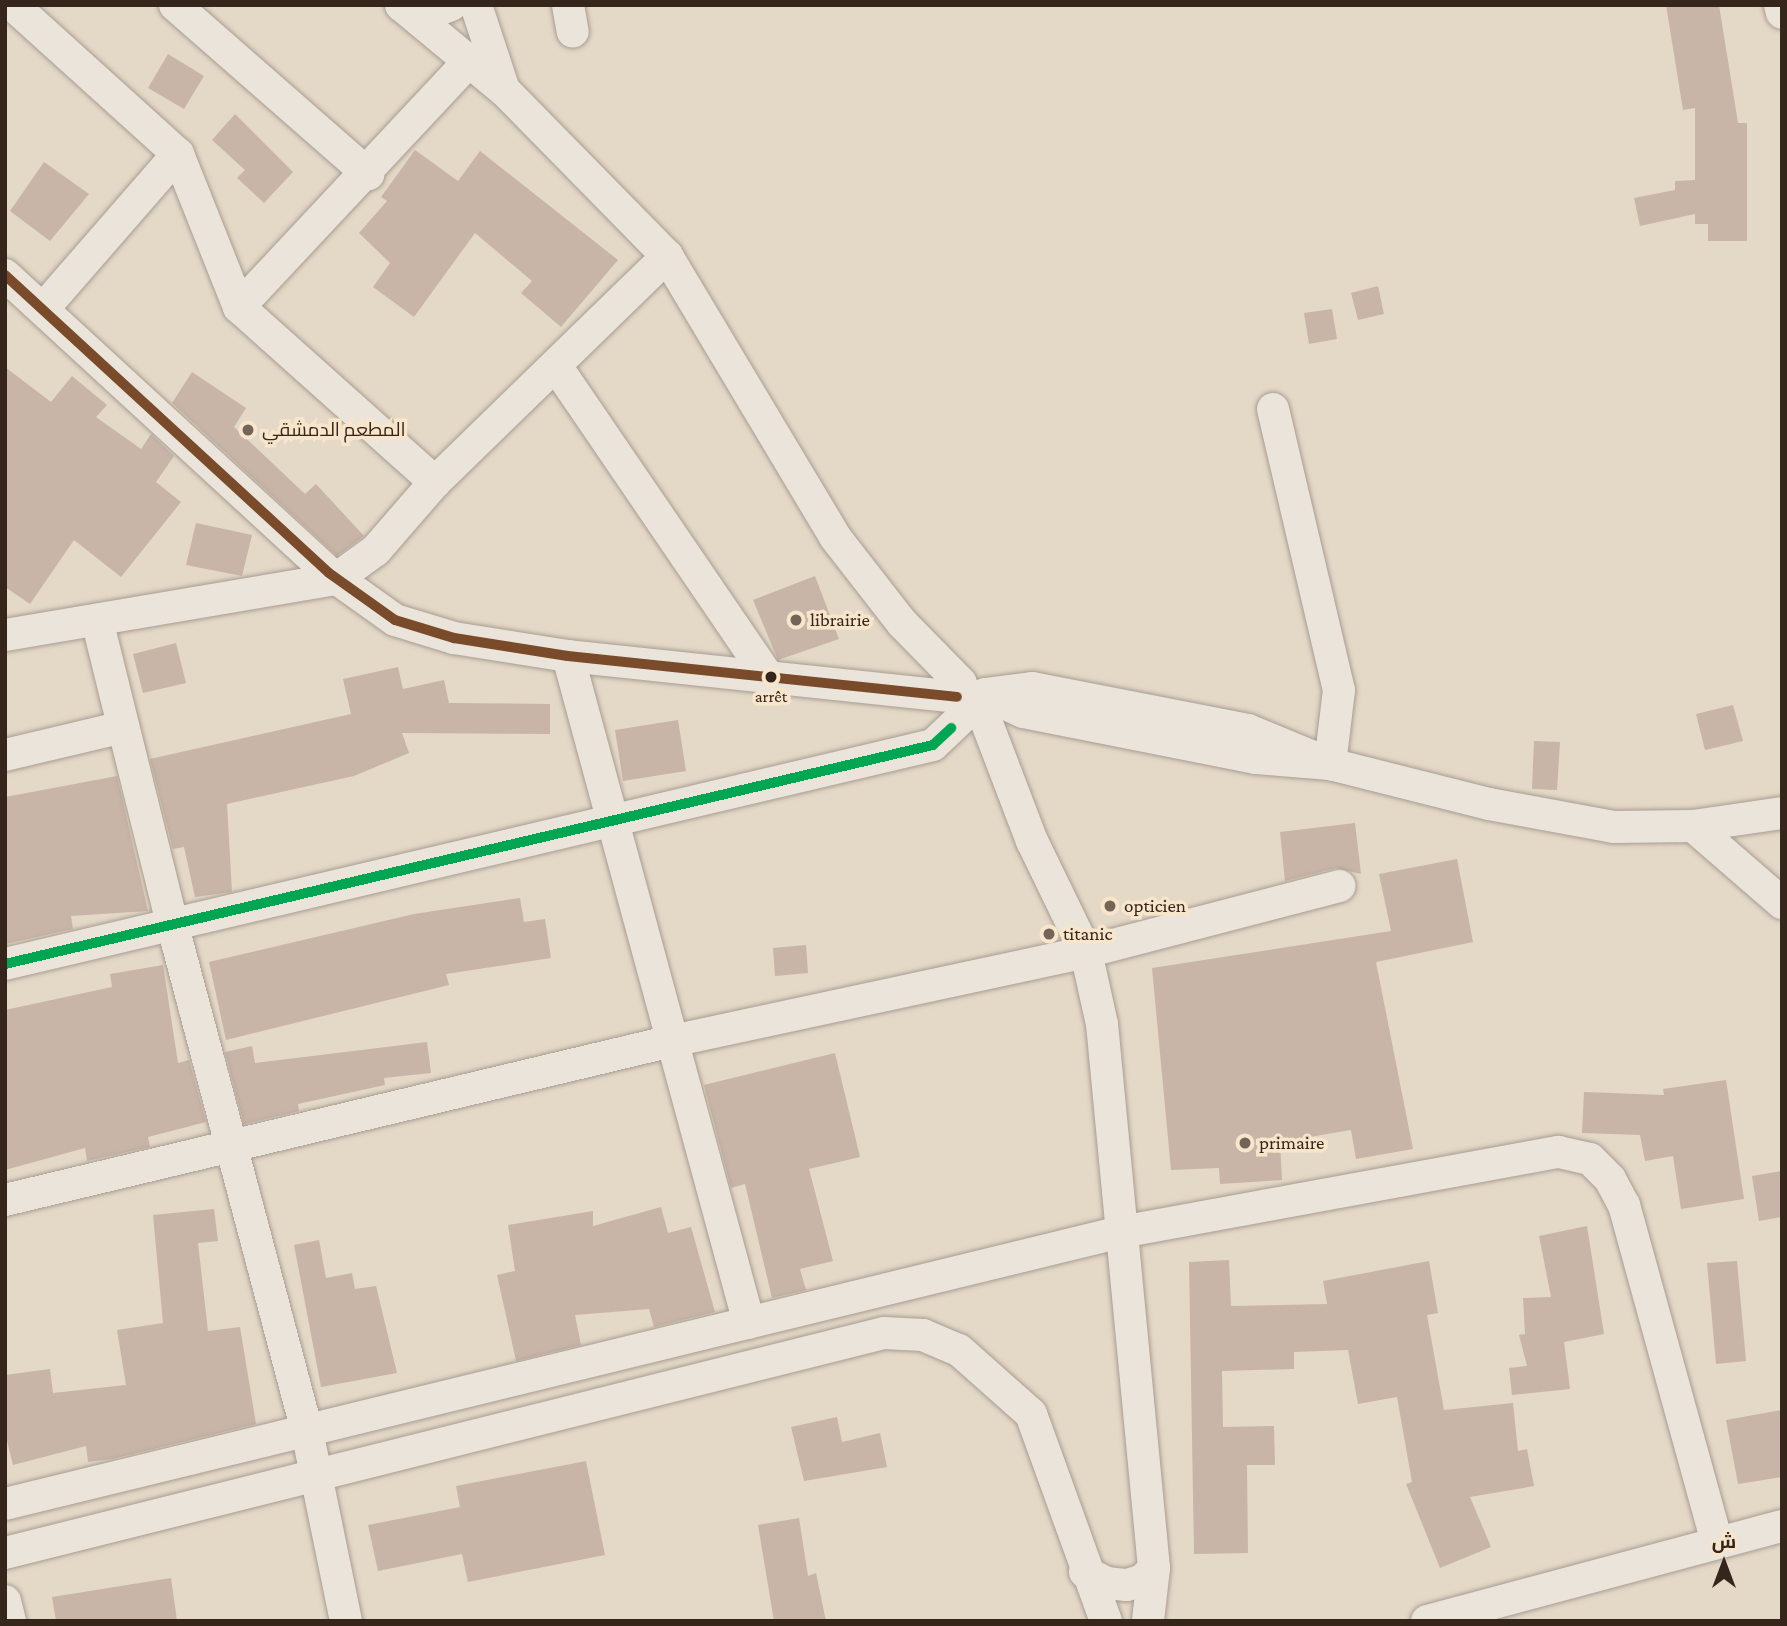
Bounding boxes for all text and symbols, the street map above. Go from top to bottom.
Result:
place label: المطعم الدمشقي [262,419,406,441]
marker: المطعم الدمشقي [240,422,256,438]
place label: librairie [810,609,870,631]
marker: librairie [788,612,804,628]
marker: arrêt [764,670,778,684]
place label: arrêt [755,687,787,707]
place label: opticien [1124,895,1186,917]
marker: opticien [1102,898,1118,914]
place label: titanic [1063,923,1112,945]
marker: titanic [1041,926,1057,942]
place label: primaire [1259,1132,1324,1154]
marker: primaire [1237,1135,1253,1151]
north arrow [1689,1528,1759,1598]
text: ش [1712,1531,1736,1552]

